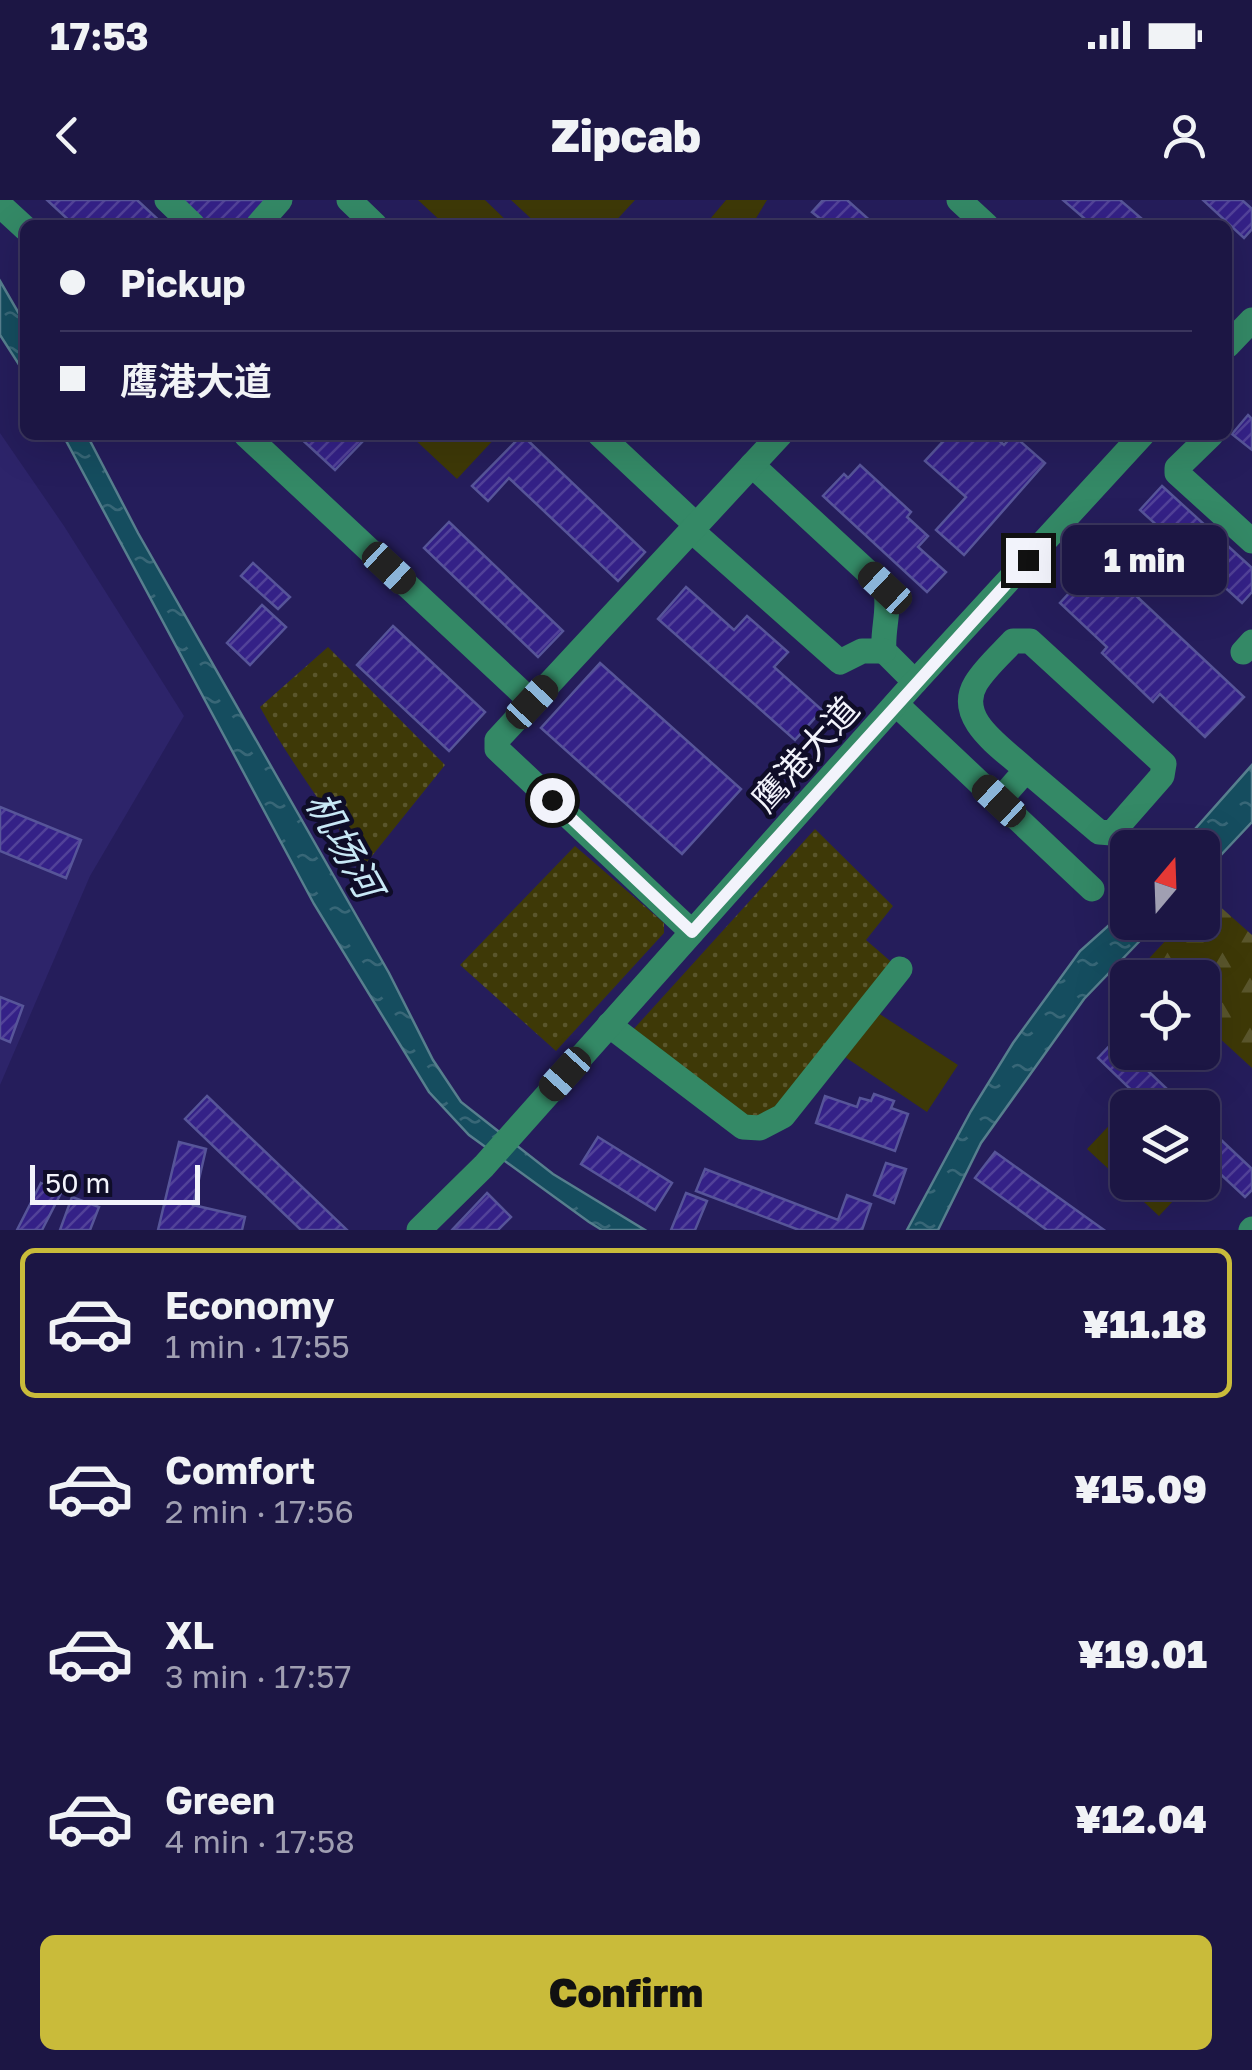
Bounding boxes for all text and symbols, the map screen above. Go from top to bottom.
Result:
text: 17:53 [50,13,149,58]
icon: back [40,108,95,163]
text: Zipcab [551,108,701,162]
icon: person [1157,108,1212,163]
text: Pickup [120,260,246,305]
text: 鹰港大道 [120,358,272,403]
callout: 1 min [1063,525,1228,595]
car [357,537,421,599]
route end [1006,538,1051,583]
text: 1 min [1104,541,1185,579]
car [853,557,917,619]
car [501,670,563,734]
street label: 鹰港大道 [743,688,867,820]
car [967,770,1031,832]
route start [530,778,575,823]
water label: 机场河 [298,783,396,911]
north arrow [1110,830,1220,940]
map controls [1110,830,1220,1200]
button: locate [1110,960,1220,1070]
car [534,1042,596,1106]
button: layers [1110,1090,1220,1200]
scale bar [30,1160,200,1204]
text: 50 m [45,1166,110,1199]
icon: car [45,1278,135,1368]
text: Economy [165,1282,334,1327]
text: ¥11.18 [1083,1301,1207,1346]
text: 1 min · 17:55 [165,1327,350,1365]
icon: car [45,1443,135,1533]
text: Comfort [165,1447,315,1492]
text: ¥15.09 [1074,1466,1207,1511]
text: 2 min · 17:56 [165,1492,354,1530]
icon: car [45,1608,135,1698]
text: XL [165,1612,214,1657]
text: ¥19.01 [1078,1631,1207,1676]
text: 3 min · 17:57 [165,1657,352,1695]
icon: car [45,1773,135,1863]
text: Green [165,1777,275,1822]
text: ¥12.04 [1075,1796,1207,1841]
text: 4 min · 17:58 [165,1822,355,1860]
button: Confirm [40,1935,1212,2050]

